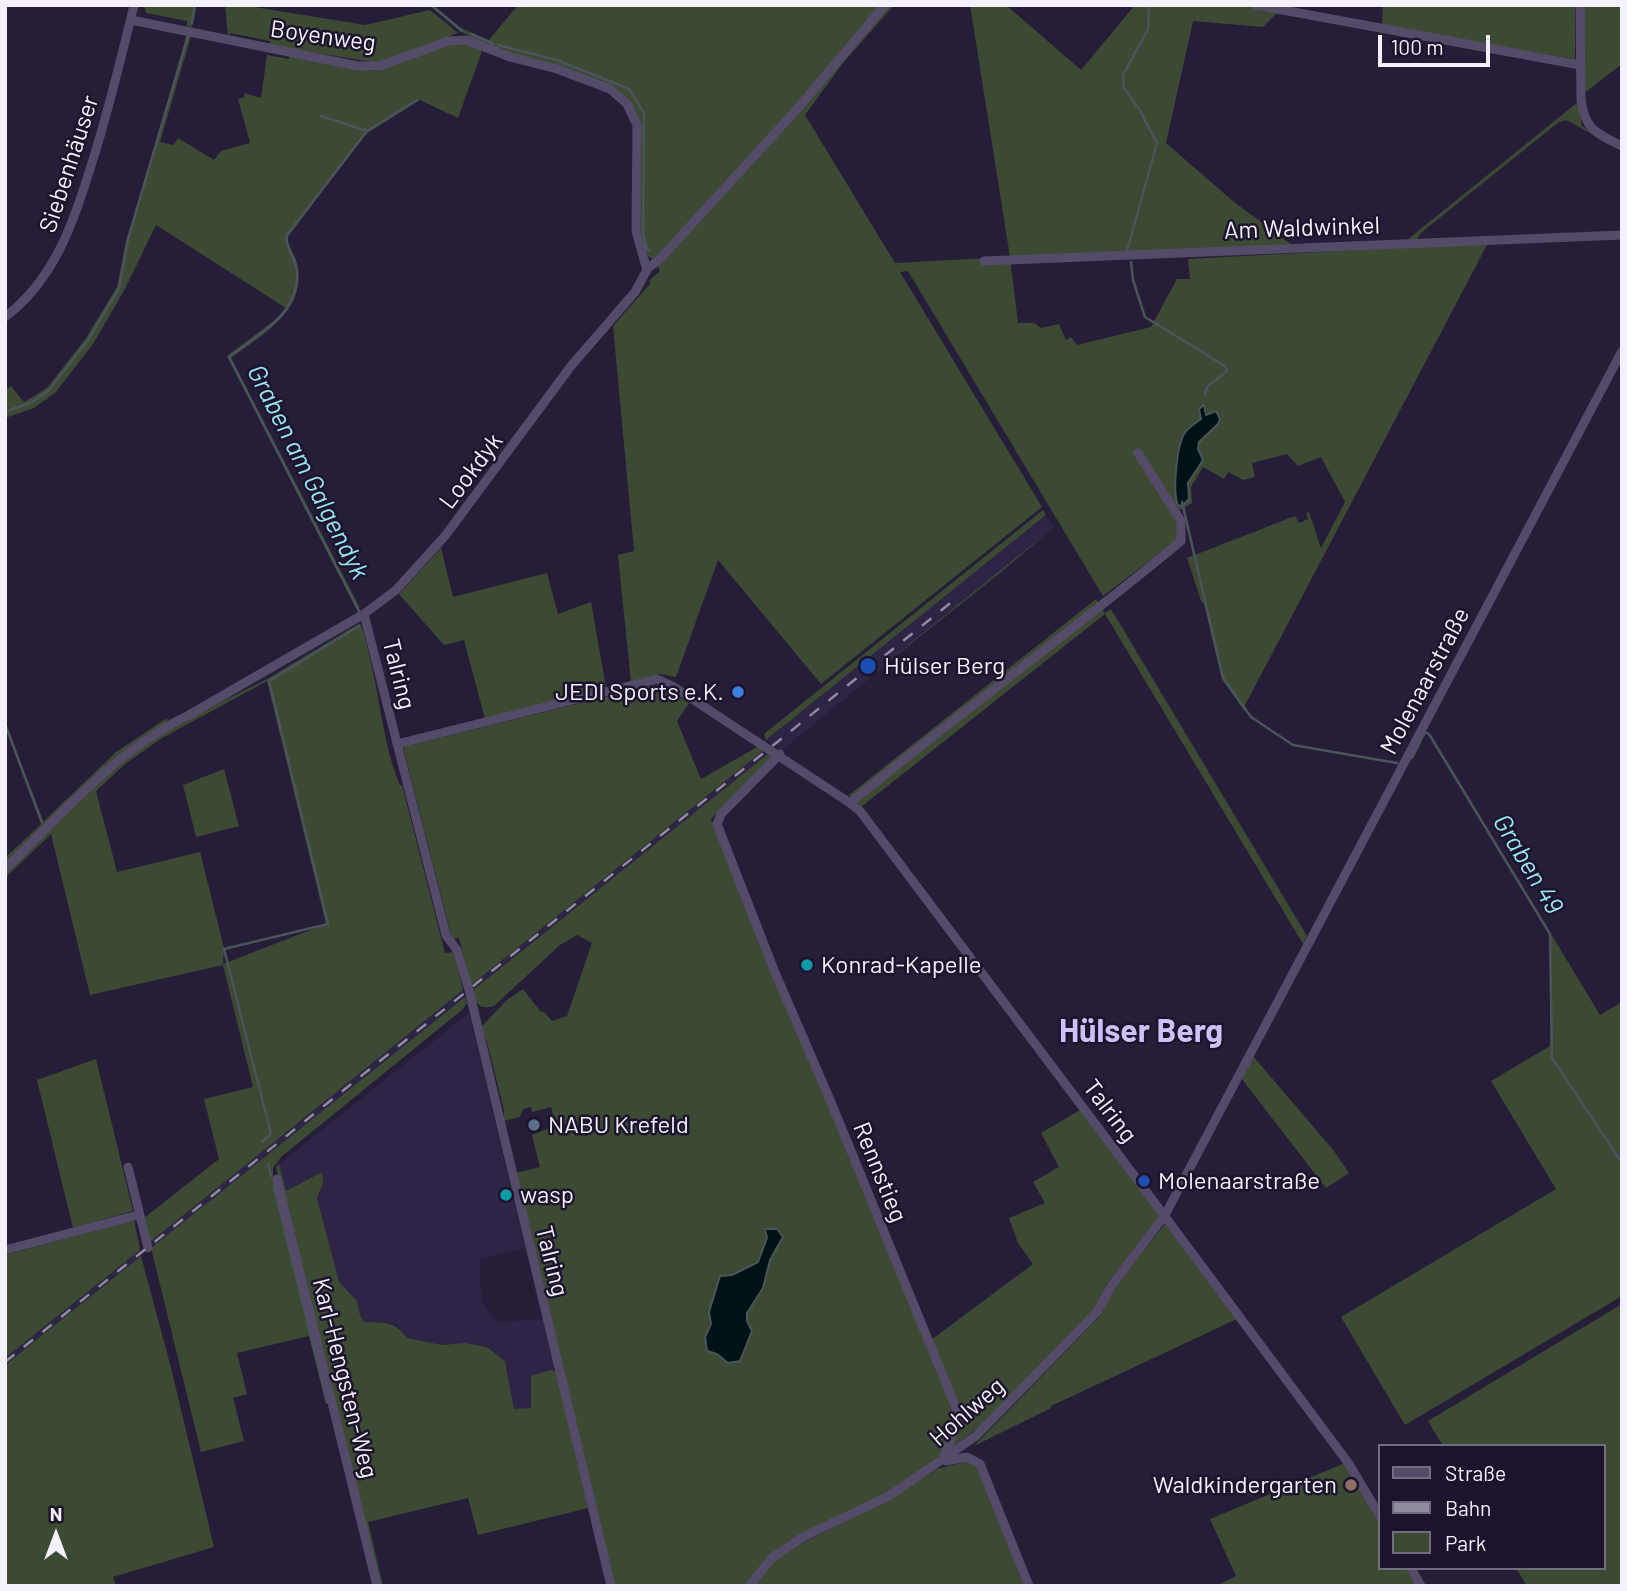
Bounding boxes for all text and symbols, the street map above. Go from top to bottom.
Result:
street label: Boyenweg [268,14,378,58]
scale bar [1382,21,1494,65]
text: 100 m [1391,34,1444,59]
street label: Siebenhäuser [33,92,105,236]
street label: Am Waldwinkel [1223,211,1381,245]
water label: Graben am Galgendyk [240,360,376,584]
street label: Lookdyk [433,427,509,515]
street label: Molenaarstraße [1374,603,1476,759]
street label: Talring [376,636,422,712]
place label: Hülser Berg [884,652,1005,680]
marker: Hülser Berg [858,656,878,676]
place label: JEDI Sports e.K. [555,678,724,706]
marker: JEDI Sports e.K. [730,684,746,700]
water label: Graben 49 [1486,808,1570,920]
place label: Konrad-Kapelle [821,951,981,979]
marker: Konrad-Kapelle [799,957,815,973]
district label: Hülser Berg [1059,1012,1223,1050]
street label: Talring [1077,1074,1143,1148]
place label: NABU Krefeld [548,1111,689,1139]
marker: NABU Krefeld [526,1117,542,1133]
street label: Rennstieg [847,1118,913,1226]
place label: Molenaarstraße [1158,1167,1320,1195]
marker: Molenaarstraße [1136,1173,1152,1189]
place label: wasp [520,1181,574,1209]
marker: wasp [498,1187,514,1203]
street label: Talring [529,1223,575,1299]
street label: Karl-Hengsten-Weg [306,1275,384,1481]
street label: Hohlweg [924,1372,1010,1452]
legend [1378,1444,1606,1570]
text: Straße [1445,1460,1506,1485]
place label: Waldkindergarten [1153,1471,1337,1499]
marker: Waldkindergarten [1343,1477,1359,1493]
text: Bahn [1445,1495,1491,1520]
north arrow [21,1500,91,1570]
text: N [50,1502,62,1525]
text: Park [1445,1530,1486,1555]

